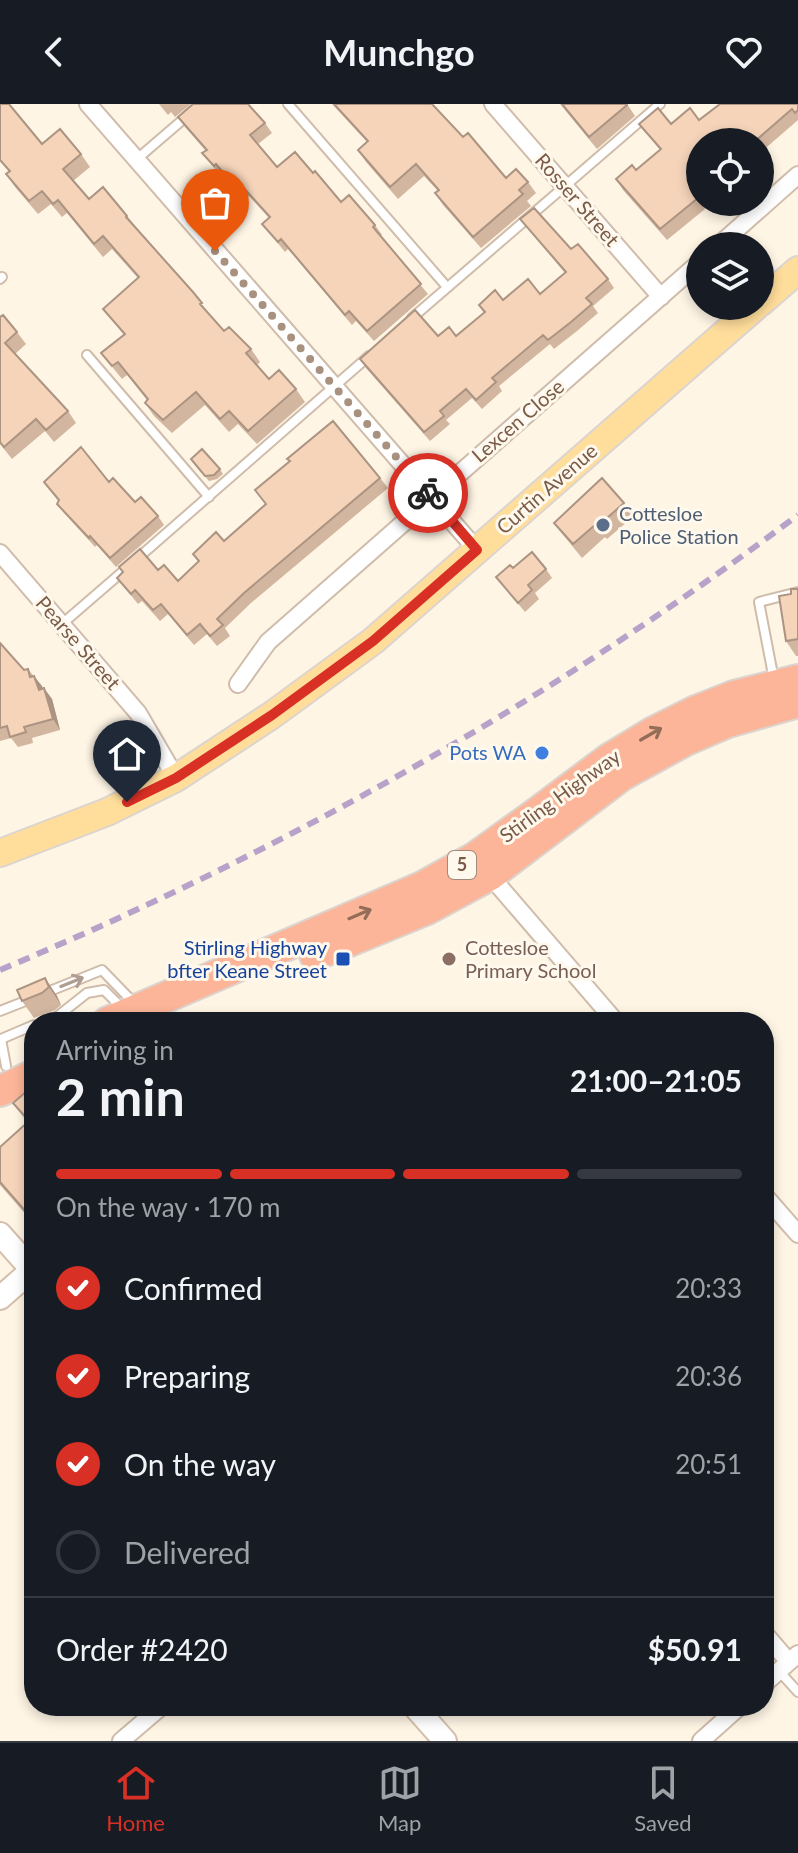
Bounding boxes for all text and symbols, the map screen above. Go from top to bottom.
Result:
icon: back [32,30,76,74]
text: Munchgo [323,30,475,74]
icon: heart [722,30,766,74]
map controls [686,128,774,320]
button: locate [686,128,774,216]
street label: Rosser Street [531,148,625,251]
pin [181,169,249,251]
icon: bag [193,181,237,225]
button: layers [686,232,774,320]
street label: Lexcen Close [466,374,568,467]
street label: Curtin Avenue [491,438,602,539]
courier [388,453,468,533]
icon: bike [406,471,450,515]
place label: Cottesloe Police Station [619,501,739,548]
marker: Cottesloe Police Station [594,516,612,534]
street label: Pearse Street [32,591,126,694]
pin [93,720,161,802]
one-way arrow [639,726,662,742]
icon: home [105,732,149,776]
place label: Pots WA [449,740,526,764]
street label: Stirling Highway [494,743,625,847]
marker: Pots WA [533,744,551,762]
road number: 5 [448,851,476,879]
one-way arrow [347,906,371,921]
place label: Stirling Highway bfter Keane Street [167,935,328,982]
place label: Cottesloe Primary School [465,935,596,982]
marker: Stirling Highway bfter Keane Street [334,950,352,968]
marker: Cottesloe Primary School [440,950,458,968]
one-way arrow [59,974,84,988]
text: Arriving in [56,1034,174,1066]
text: 21:00–21:05 [570,1062,742,1098]
text: 2 min [56,1065,185,1127]
text: On the way · 170 m [56,1191,280,1223]
icon: check [56,1266,100,1310]
text: Confirmed [124,1270,263,1306]
text: 20:33 [675,1272,742,1304]
icon: check [56,1354,100,1398]
text: Preparing [124,1358,250,1394]
text: 20:36 [675,1360,742,1392]
icon: check [56,1442,100,1486]
text: On the way [124,1446,276,1482]
text: 20:51 [675,1448,742,1480]
text: Delivered [124,1534,251,1570]
text: Order #2420 [56,1631,228,1667]
text: $50.91 [648,1631,742,1667]
tab: Home [106,1761,165,1836]
tab: Map [378,1761,422,1836]
tab: Saved [634,1761,692,1836]

